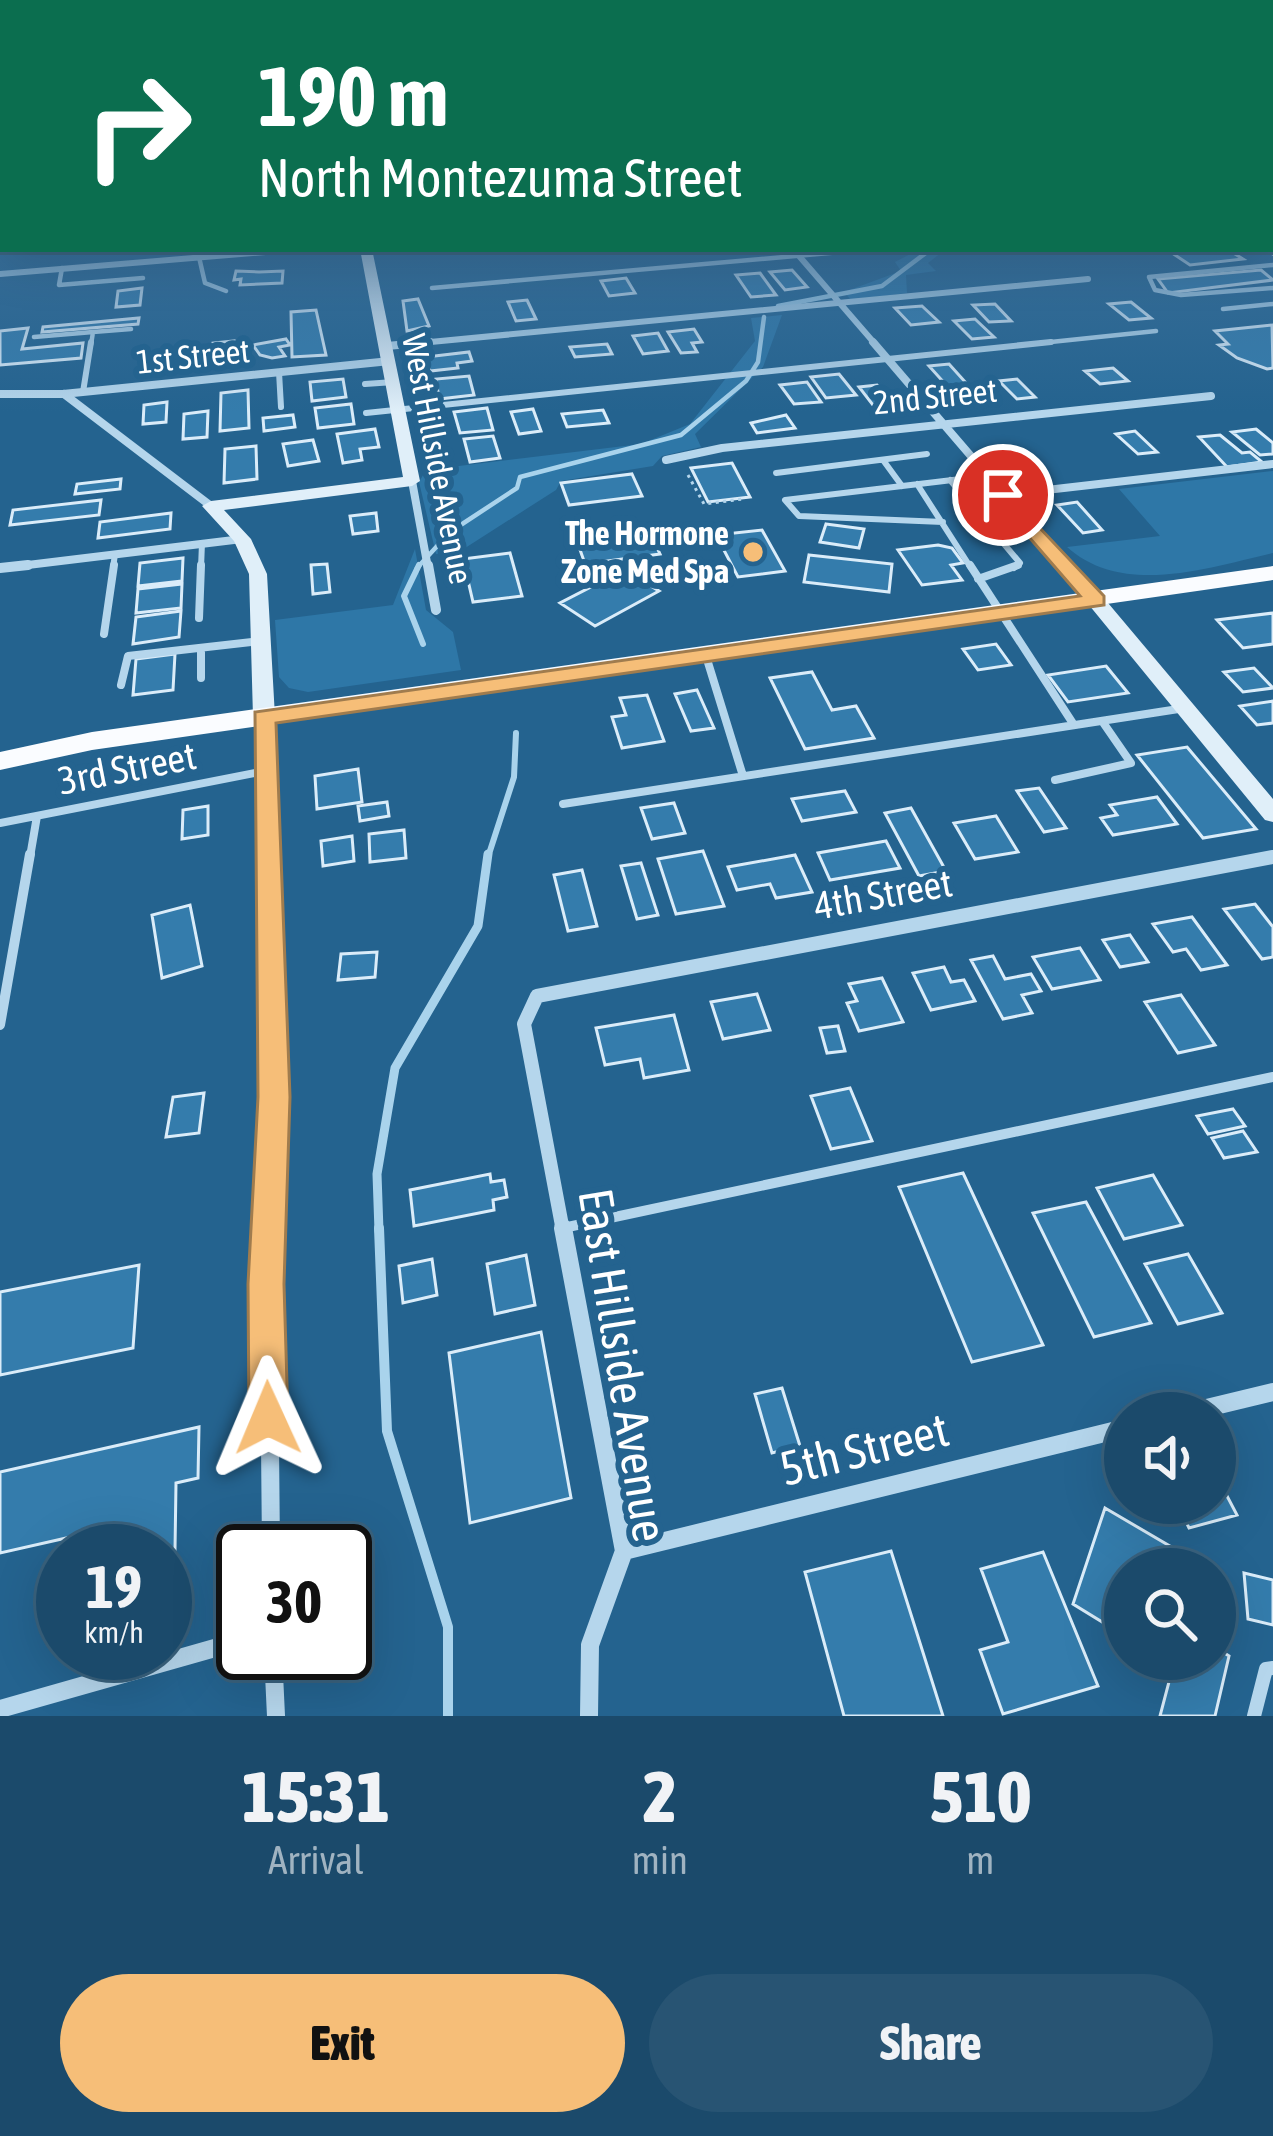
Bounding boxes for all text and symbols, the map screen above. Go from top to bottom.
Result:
icon: right [60,48,216,204]
text: 190 m [258,48,448,144]
text: North Montezuma Street [258,147,742,208]
street label: 1st Street [135,331,251,381]
street label: West Hillside Avenue [395,331,481,587]
street label: 2nd Street [871,371,999,421]
pin [952,444,1054,546]
icon: arrive [970,462,1036,528]
place label: The Hormone Zone Med Spa [561,514,729,590]
marker: The Hormone Zone Med Spa [740,539,766,565]
street label: 3rd Street [54,733,200,803]
street label: 4th Street [811,860,955,928]
street label: East Hillside Avenue [568,1185,679,1545]
position arrow [205,1355,331,1481]
map controls [1104,1392,1236,1680]
button: sound [1104,1392,1236,1524]
street label: 5th Street [774,1401,954,1496]
speed limit sign: 30 [216,1524,372,1680]
button: search [1104,1548,1236,1680]
text: 19 [86,1552,142,1621]
text: km/h [84,1615,144,1649]
text: 15:31 [242,1755,390,1837]
text: 2 [643,1755,677,1837]
text: 510 [930,1755,1031,1837]
text: Arrival [268,1838,364,1882]
text: min [632,1838,688,1882]
text: m [966,1838,994,1882]
button: Exit [60,1974,625,2112]
button: Share [649,1974,1213,2112]

